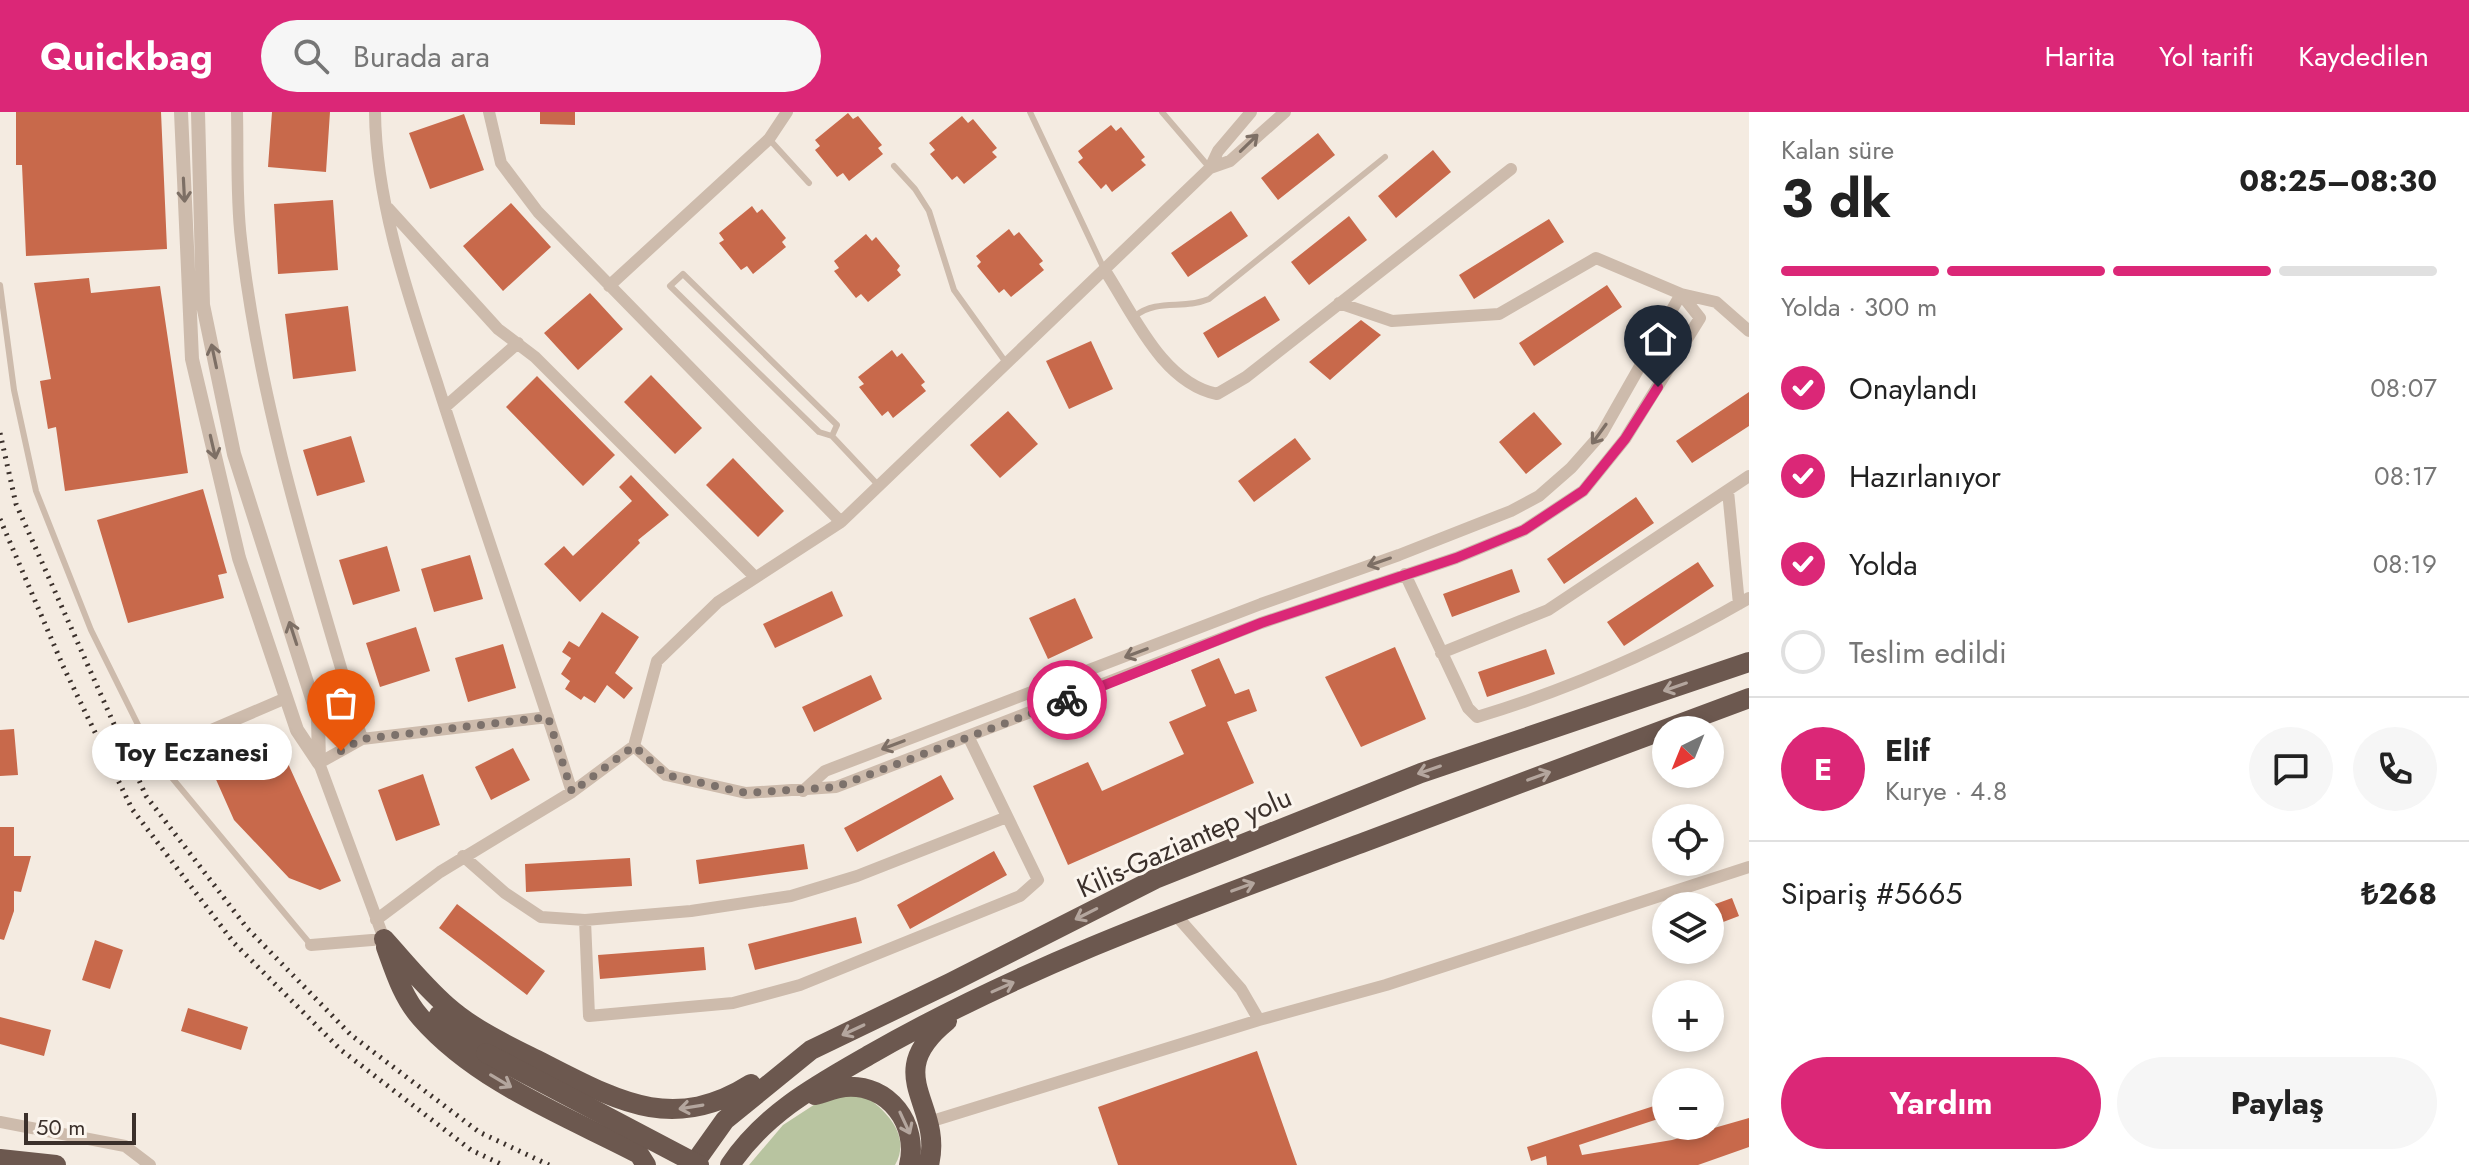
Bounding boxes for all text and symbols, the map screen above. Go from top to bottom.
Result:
search box [261,20,821,92]
text: Quickbag [40,29,213,84]
icon: search [289,34,333,78]
text: Burada ara [353,35,490,78]
text: Harita [2044,36,2115,77]
text: Yol tarifi [2159,36,2254,77]
text: Kaydedilen [2298,36,2429,77]
text: Kalan süre [1781,131,1894,169]
one-way arrow [1239,134,1258,153]
text: 08:25–08:30 [2239,159,2437,202]
text: 3 dk [1781,161,1891,237]
one-way arrow [177,176,192,203]
text: Yolda · 300 m [1781,288,1937,326]
pin [1624,305,1692,387]
icon: home [1636,317,1680,361]
one-way arrow [206,344,221,370]
icon: check [1781,366,1825,410]
text: Onaylandı [1849,367,1978,410]
text: 08:07 [2370,369,2437,407]
one-way arrow [1591,423,1608,444]
one-way arrow [206,434,221,460]
icon: check [1781,454,1825,498]
text: Hazırlanıyor [1849,455,2001,498]
text: 08:17 [2374,457,2437,495]
icon: check [1781,542,1825,586]
text: Yolda [1849,543,1918,586]
text: 08:19 [2373,545,2437,583]
one-way arrow [1367,556,1392,570]
one-way arrow [285,620,300,645]
text: Teslim edildi [1849,631,2007,674]
one-way arrow [1124,647,1149,661]
courier [1027,660,1107,740]
pin [307,669,375,751]
icon: bike [1045,678,1089,722]
icon: bag [319,681,363,725]
one-way arrow [1663,681,1688,696]
north arrow [1652,716,1724,788]
map controls [1652,716,1724,1140]
callout: Toy Eczanesi [93,723,293,779]
button: chat [2249,727,2333,811]
button: phone [2353,727,2437,811]
text: Elif [1885,729,1930,772]
text: Toy Eczanesi [115,733,269,771]
one-way arrow [881,739,906,753]
text: E [1814,748,1832,791]
one-way arrow [1417,764,1442,779]
one-way arrow [1526,768,1551,783]
text: Kurye · 4.8 [1885,772,2007,810]
street label: Kilis-Gaziantep yolu [1070,777,1298,908]
button: locate [1652,804,1724,876]
text: Sipariş #5665 [1781,872,1963,915]
text: ₺268 [2361,872,2437,915]
one-way arrow [1230,879,1255,893]
button: layers [1652,892,1724,964]
one-way arrow [1074,907,1098,922]
one-way arrow [991,979,1015,994]
button: + [1652,980,1724,1052]
one-way arrow [841,1023,865,1038]
button: Yardım [1781,1057,2101,1149]
button: Paylaş [2117,1057,2437,1149]
button: − [1652,1068,1724,1140]
one-way arrow [489,1073,512,1089]
one-way arrow [679,1100,705,1115]
scale bar [24,1109,136,1145]
one-way arrow [898,1110,913,1134]
text: 50 m [36,1111,85,1143]

